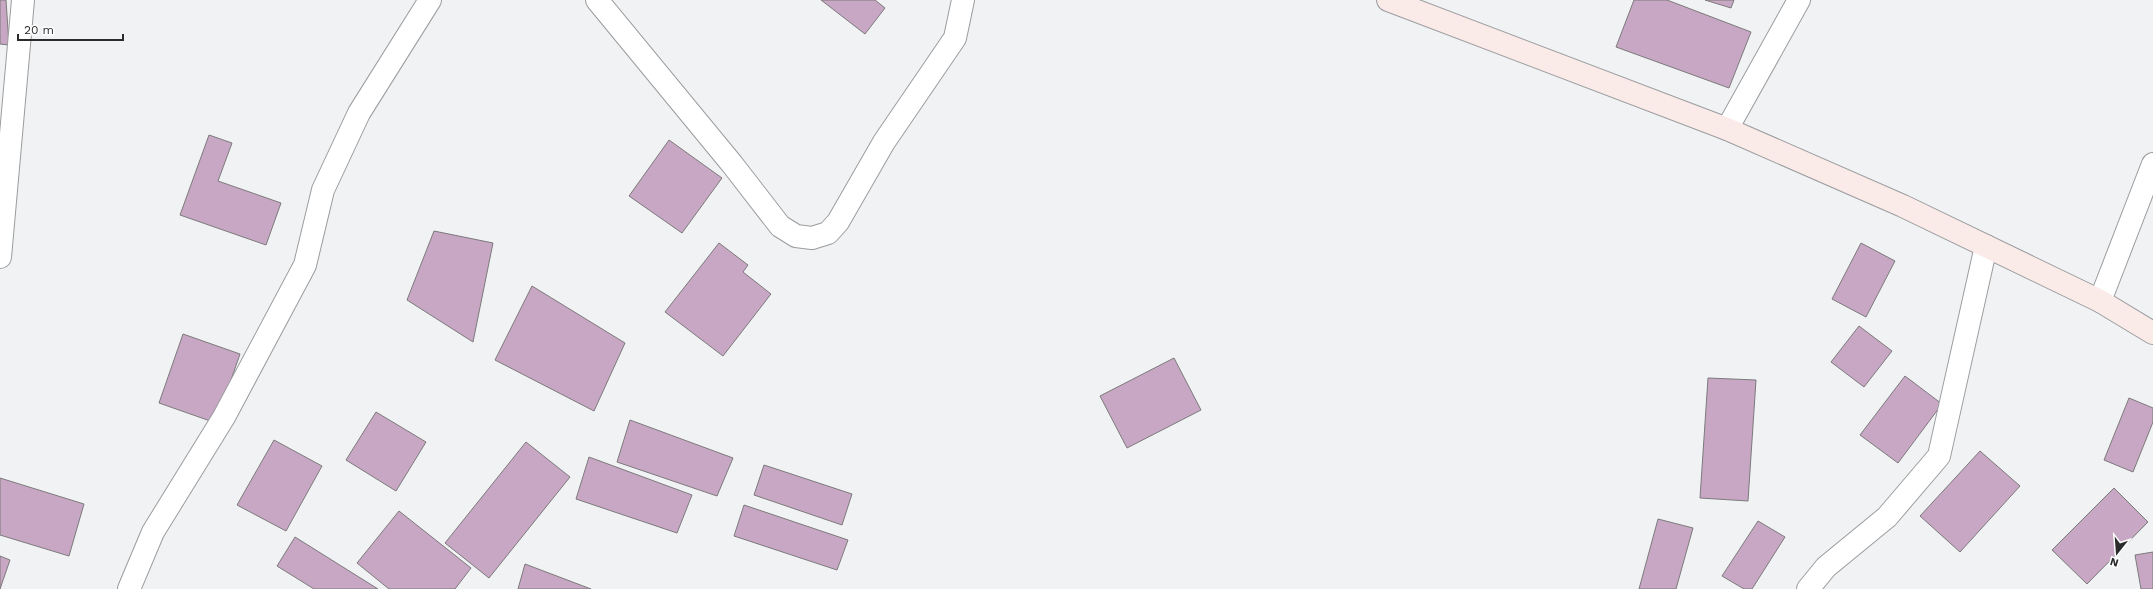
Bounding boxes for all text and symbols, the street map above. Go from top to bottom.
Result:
scale bar [18,16,123,42]
text: 20 m [24,23,54,37]
north arrow [2097,533,2137,573]
text: N [2108,555,2120,569]

